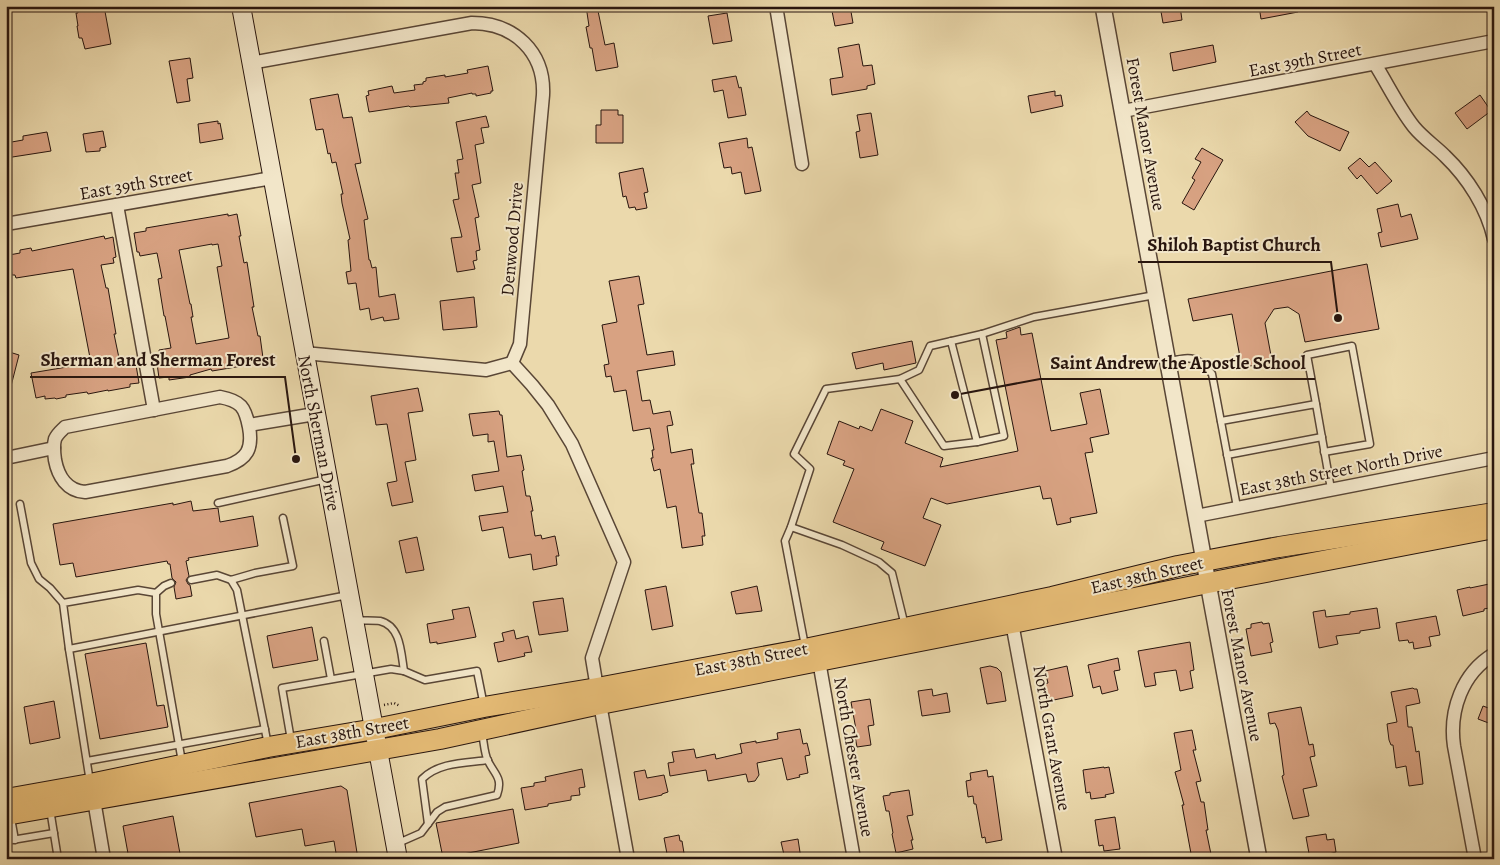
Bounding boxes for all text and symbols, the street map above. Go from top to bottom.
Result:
street label: East 39th Street [1247,37,1364,83]
street label: Forest Manor Avenue [1121,55,1171,213]
street label: East 39th Street [78,162,195,206]
street label: Denwood Drive [495,181,529,297]
callout: Shiloh Baptist Church [1138,228,1331,262]
text: Shiloh Baptist Church [1147,232,1321,258]
callout: Sherman and Sherman Forest [30,343,285,377]
callout: Saint Andrew the Apostle School [1040,345,1315,379]
text: Sherman and Sherman Forest [40,347,276,373]
text: Saint Andrew the Apostle School [1050,350,1306,376]
street label: North Sherman Drive [292,353,346,513]
street label: East 38th Street North Drive [1237,439,1445,501]
street label: East 38th Street [1088,550,1206,600]
street label: Forest Manor Avenue [1215,587,1269,743]
street label: East 38th Street [692,636,810,682]
street label: North Grant Avenue [1027,663,1077,813]
street label: North Chester Avenue [828,675,880,839]
street label: East 38th Street [293,710,411,754]

